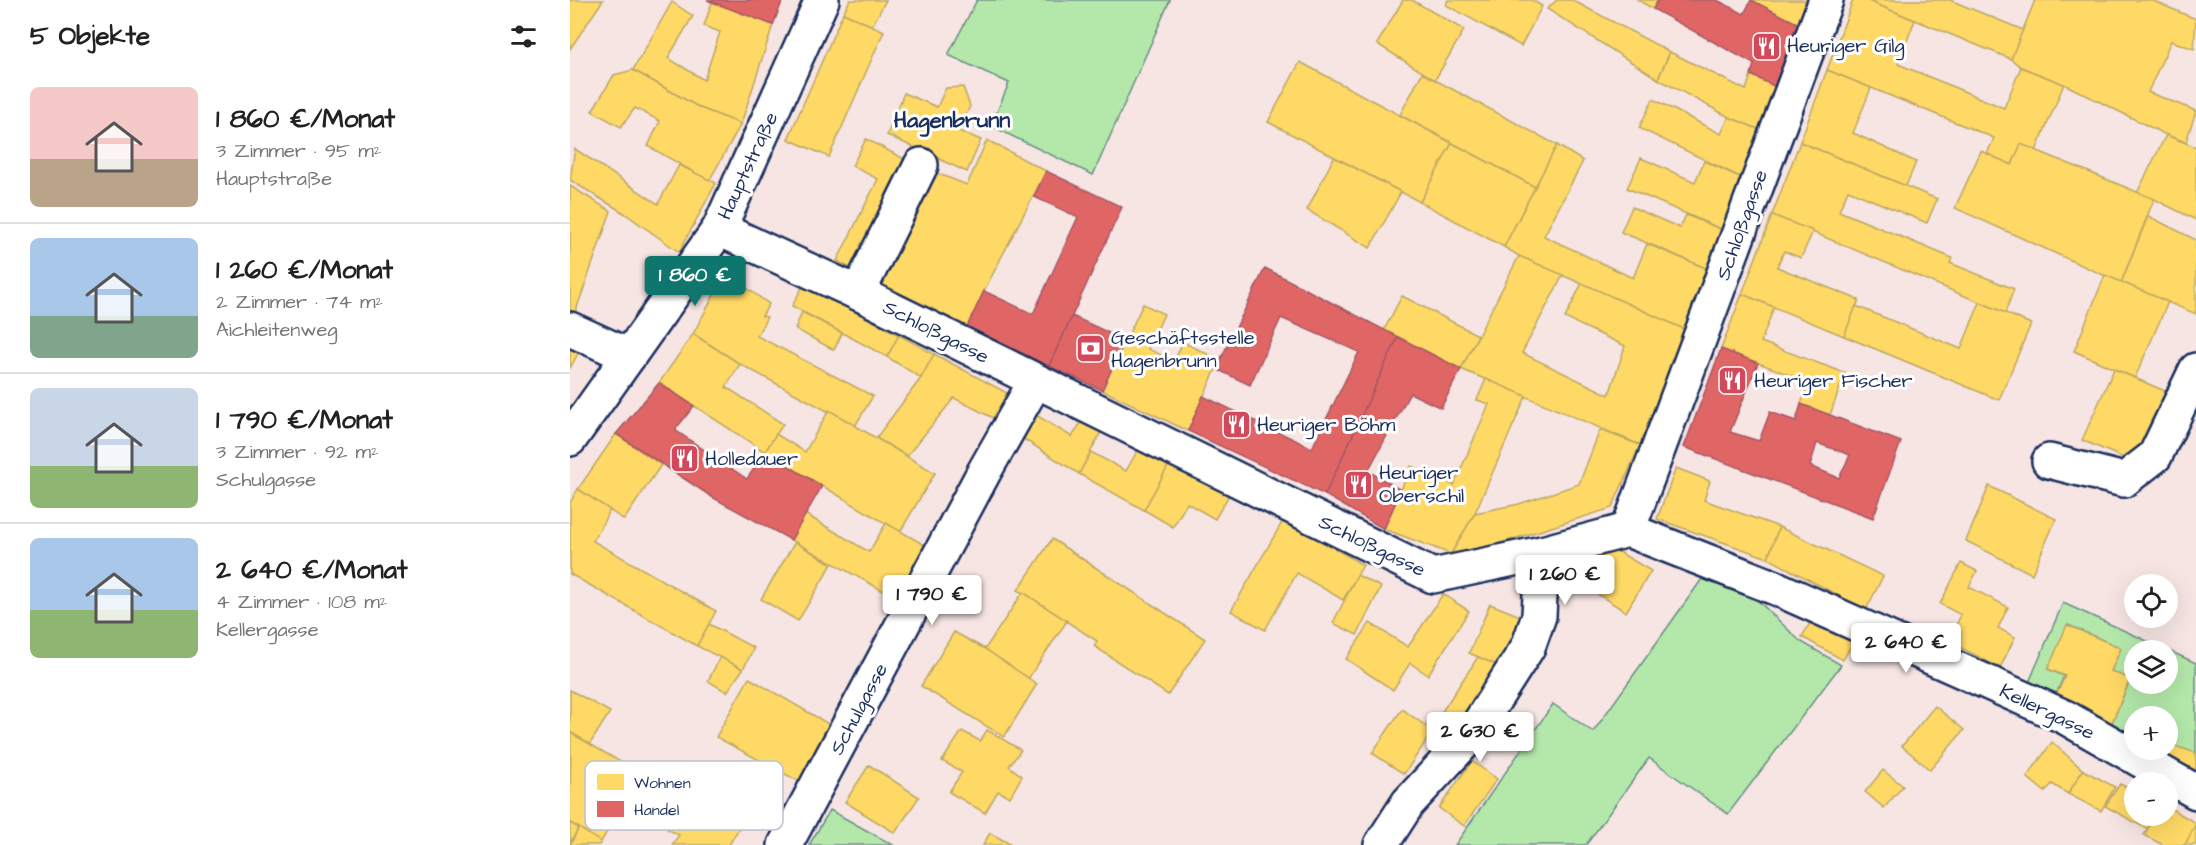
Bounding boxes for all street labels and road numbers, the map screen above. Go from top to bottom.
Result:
street label: Hauptstraße [711,107,785,225]
street label: Schloßgasse [1709,166,1776,284]
street label: Schloßgasse [878,293,994,372]
street label: Schloßgasse [1314,508,1430,585]
street label: Schulgasse [823,658,896,760]
street label: Kellergasse [1994,677,2099,748]

